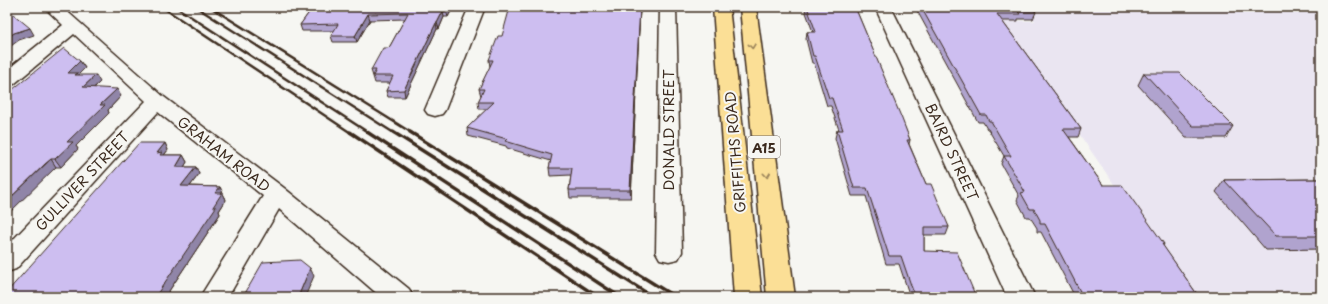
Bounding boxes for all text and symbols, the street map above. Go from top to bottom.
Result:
one-way arrow [748,43,757,49]
street label: DONALD STREET [658,69,679,191]
street label: GRIFFITHS ROAD [719,90,751,214]
street label: BAIRD STREET [920,100,984,205]
street label: GRAHAM ROAD [173,111,275,197]
street label: GULLIVER STREET [30,126,134,235]
road number: A15 [748,136,780,158]
one-way arrow [762,172,771,178]

